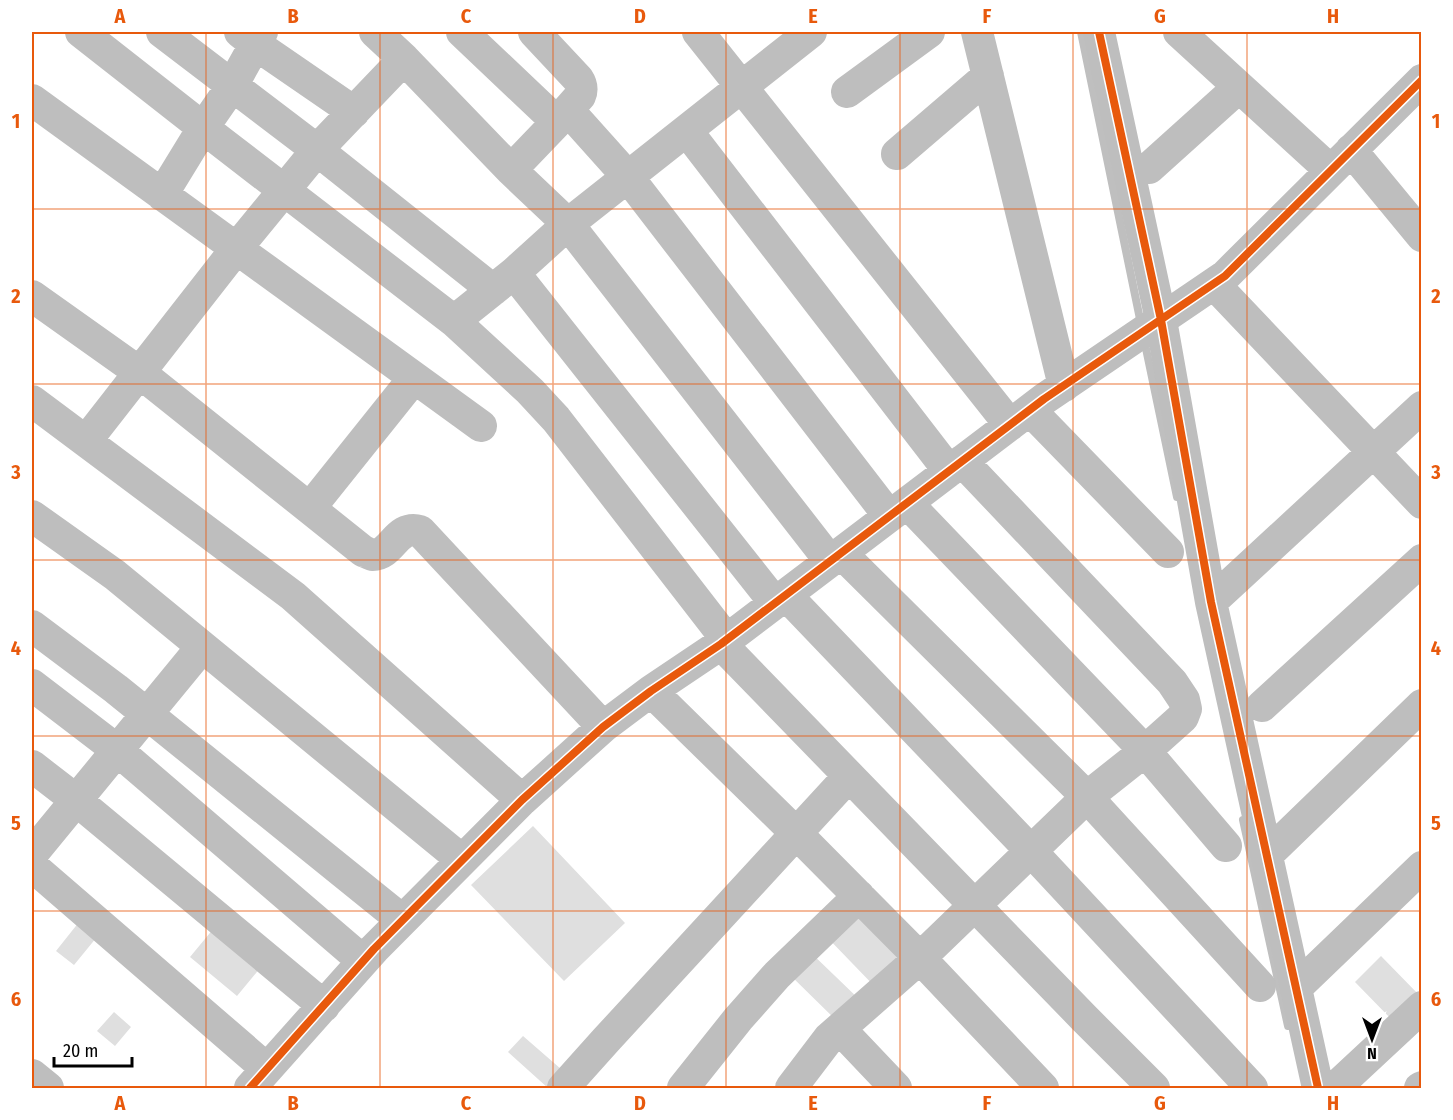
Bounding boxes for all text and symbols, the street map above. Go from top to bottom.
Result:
text: A [114,4,127,28]
text: B [287,4,299,28]
text: C [461,4,472,28]
text: D [634,4,646,28]
text: E [808,4,818,28]
text: F [983,4,992,28]
text: G [1154,4,1166,28]
text: H [1327,4,1339,28]
text: 1 [12,109,20,133]
text: 1 [1432,109,1440,133]
text: 2 [10,284,21,308]
text: 2 [1430,284,1441,308]
text: 3 [10,460,21,484]
text: 3 [1430,460,1441,484]
text: 4 [11,636,21,660]
text: 4 [1431,636,1441,660]
text: 5 [11,811,21,835]
text: 5 [1431,811,1441,835]
text: 6 [11,987,21,1011]
text: 6 [1431,987,1441,1011]
north arrow [1342,1009,1402,1069]
scale bar [54,1030,132,1068]
text: 20 m [63,1040,98,1062]
text: N [1367,1044,1377,1063]
text: A [114,1091,127,1115]
text: B [287,1091,299,1115]
text: C [461,1091,472,1115]
text: D [634,1091,646,1115]
text: E [808,1091,818,1115]
text: F [983,1091,992,1115]
text: G [1154,1091,1166,1115]
text: H [1327,1091,1339,1115]

